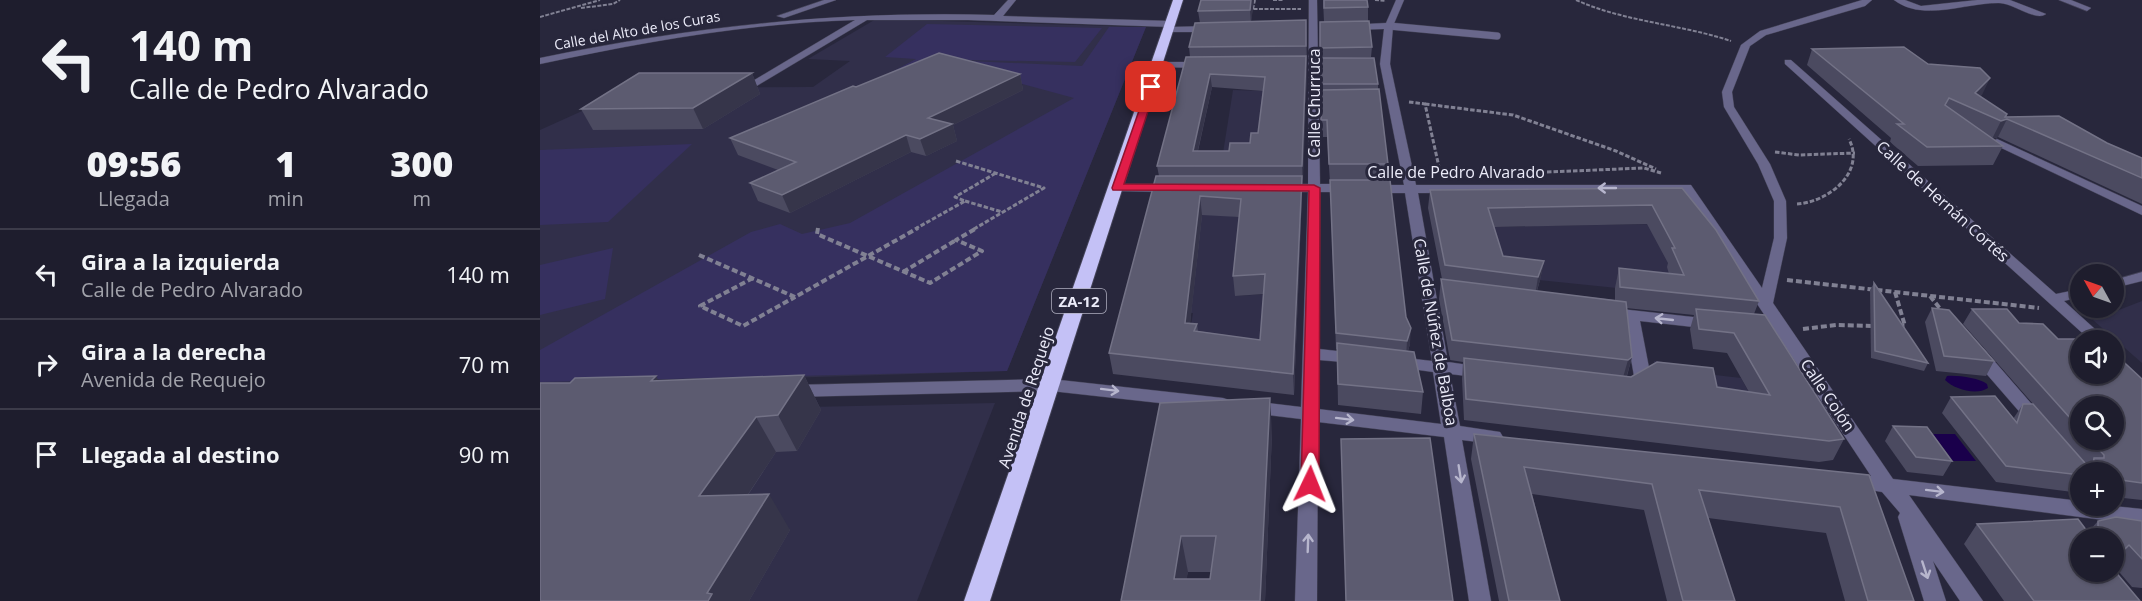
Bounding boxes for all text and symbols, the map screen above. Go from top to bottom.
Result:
street label: Calle del Alto de los Curas [553,6,722,54]
text: 140 m [129,16,253,73]
icon: left [30,24,108,102]
street label: Calle Churruca [1303,48,1325,158]
pin [1125,61,1176,112]
text: Calle de Pedro Alvarado [129,70,429,107]
icon: arrive [1134,70,1167,103]
street label: Calle de Hernán Cortés [1872,135,2014,267]
text: 09:56 [87,139,181,188]
text: 1 [275,139,296,188]
text: 300 [390,139,453,188]
street label: Calle de Pedro Alvarado [1367,161,1545,183]
one-way arrow [1598,182,1618,194]
text: Llegada [98,185,170,212]
text: min [268,185,304,212]
text: m [413,185,431,212]
street label: Calle de Núñez de Balboa [1409,237,1463,427]
text: Gira a la izquierda [81,246,280,276]
icon: left [30,258,63,291]
text: 140 m [446,259,510,289]
north arrow [2070,264,2124,318]
map controls [2070,264,2124,582]
text: Calle de Pedro Alvarado [81,276,303,303]
road number: ZA-12 [1052,289,1106,313]
one-way arrow [1655,313,1675,324]
street label: Avenida de Requejo [993,323,1059,471]
button: sound [2070,330,2124,384]
text: Gira a la derecha [81,336,266,366]
icon: right [30,348,63,381]
text: 70 m [459,349,510,379]
street label: Calle Colón [1796,354,1860,436]
text: Avenida de Requejo [81,366,266,393]
one-way arrow [1099,385,1119,396]
button: search [2070,396,2124,450]
one-way arrow [1335,413,1354,424]
icon: arrive [30,438,63,471]
text: Llegada al destino [81,439,280,469]
text: 90 m [459,439,510,469]
position arrow [1278,452,1342,516]
button: + [2070,462,2124,516]
one-way arrow [1454,464,1465,484]
one-way arrow [1924,486,1944,497]
button: − [2070,528,2124,582]
one-way arrow [1302,533,1314,553]
one-way arrow [1920,561,1931,580]

